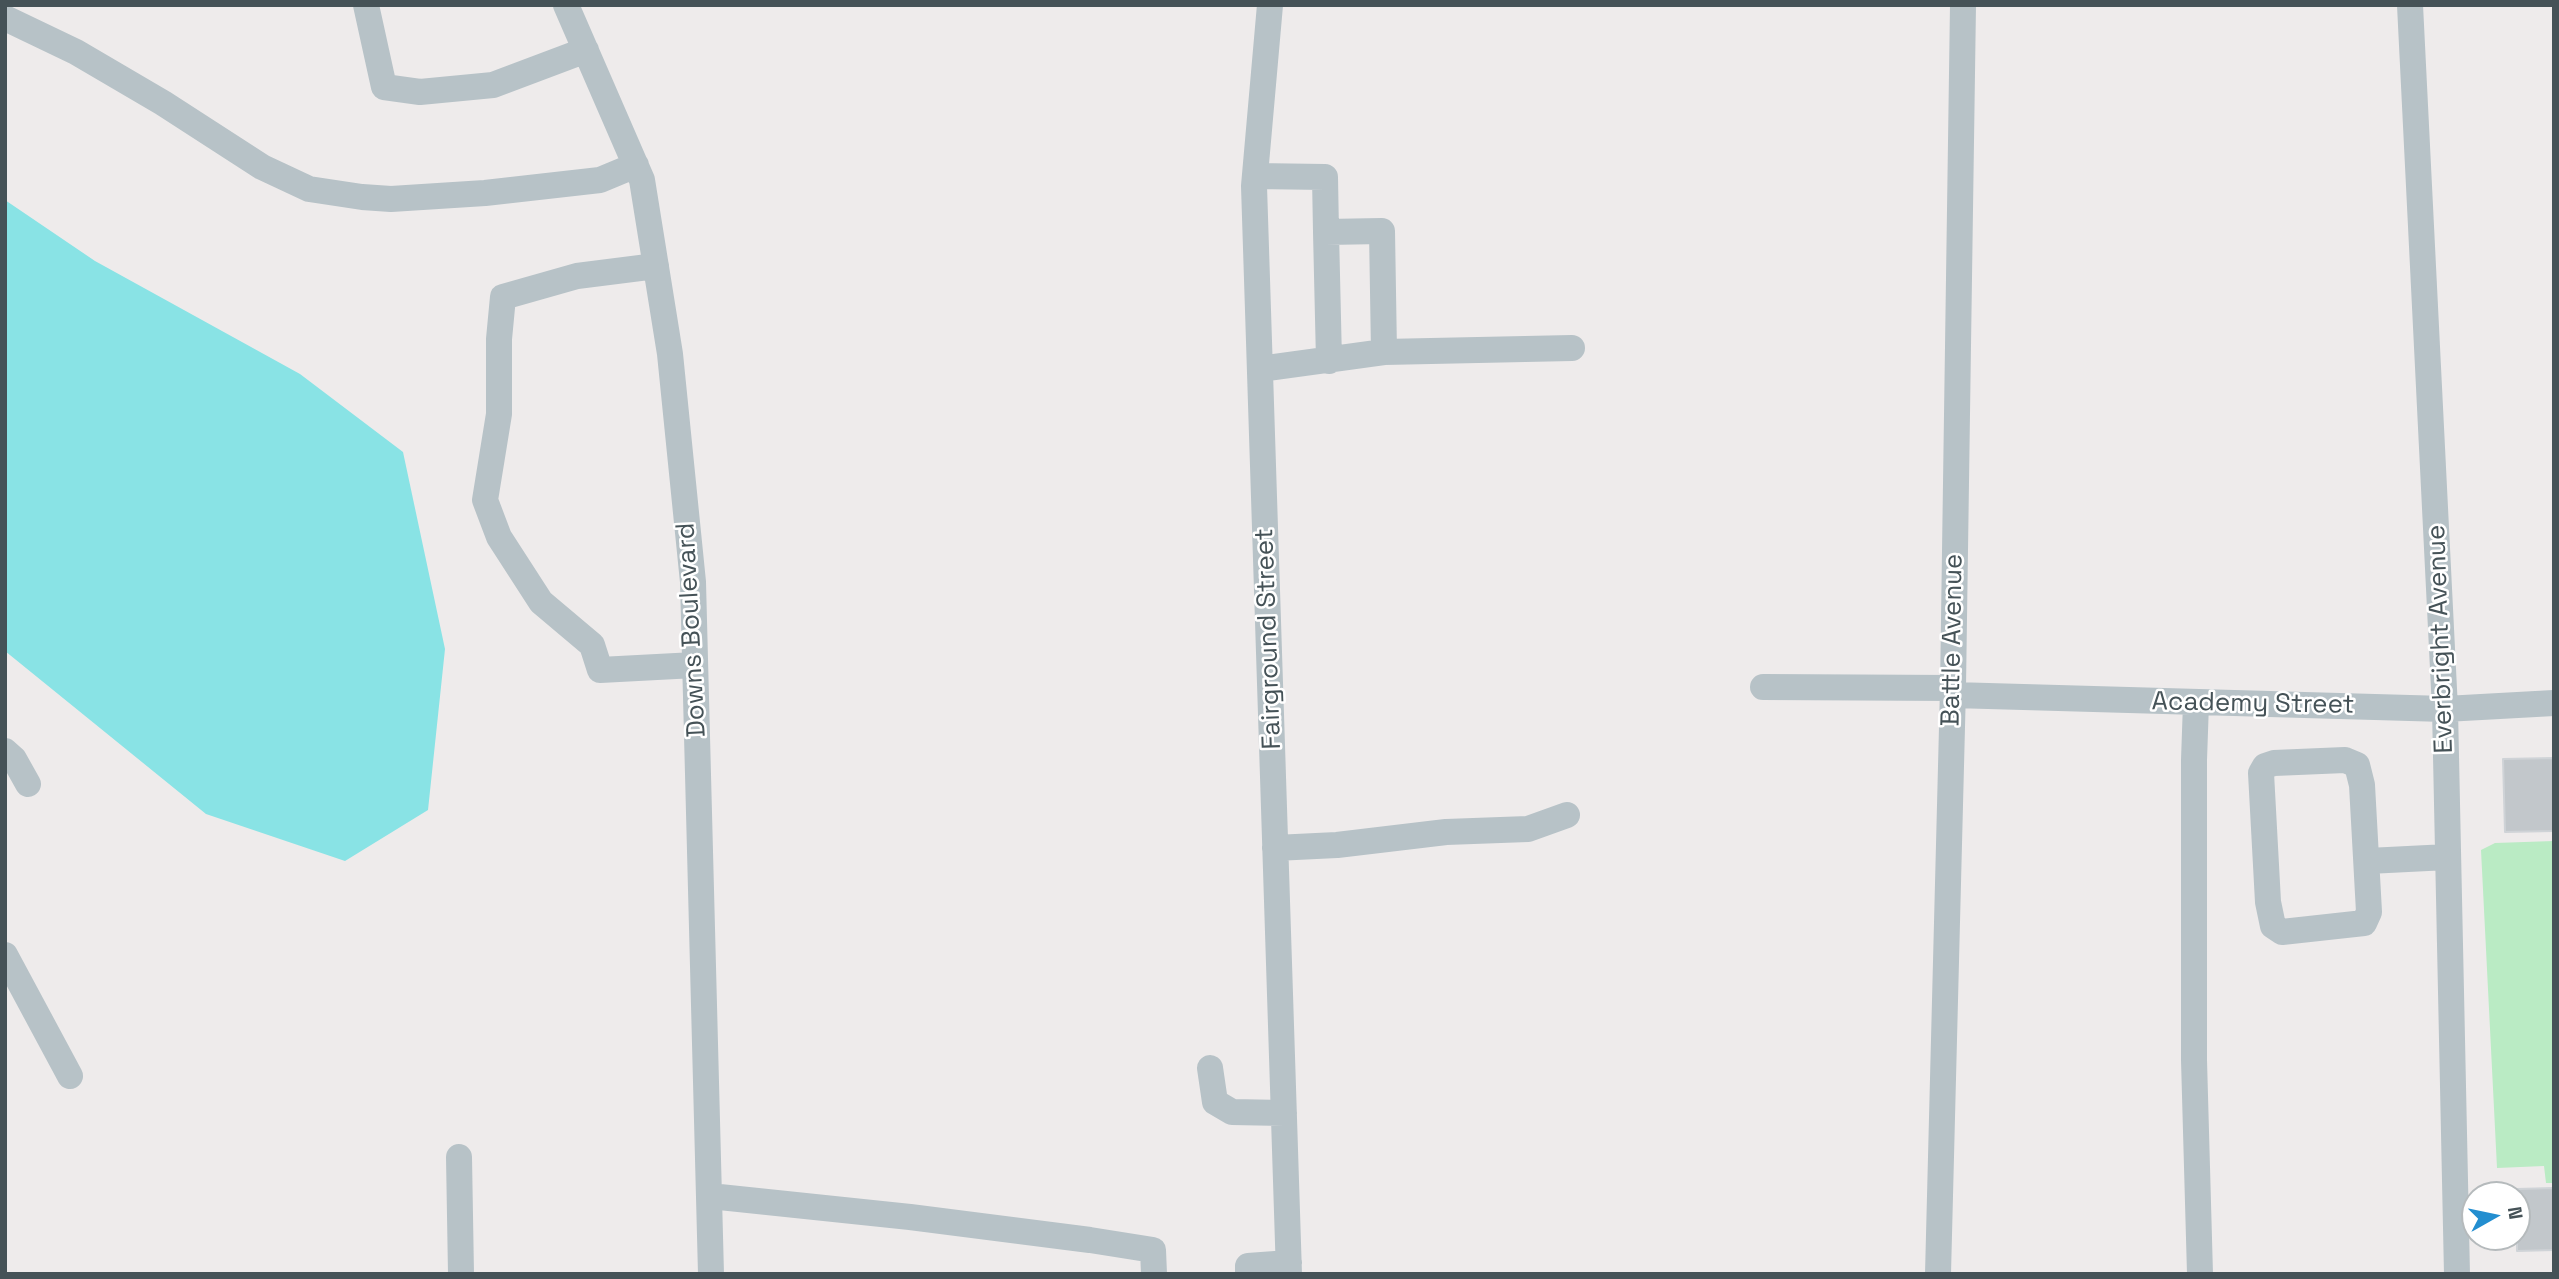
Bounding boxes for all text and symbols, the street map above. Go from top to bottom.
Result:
street label: Downs Boulevard [671,522,713,738]
street label: Everbright Avenue [2421,524,2461,754]
street label: Fairground Street [1250,528,1288,750]
street label: Battle Avenue [1936,553,1970,727]
street label: Academy Street [2151,687,2355,721]
north arrow [2461,1181,2531,1251]
text: N [2502,1205,2529,1221]

